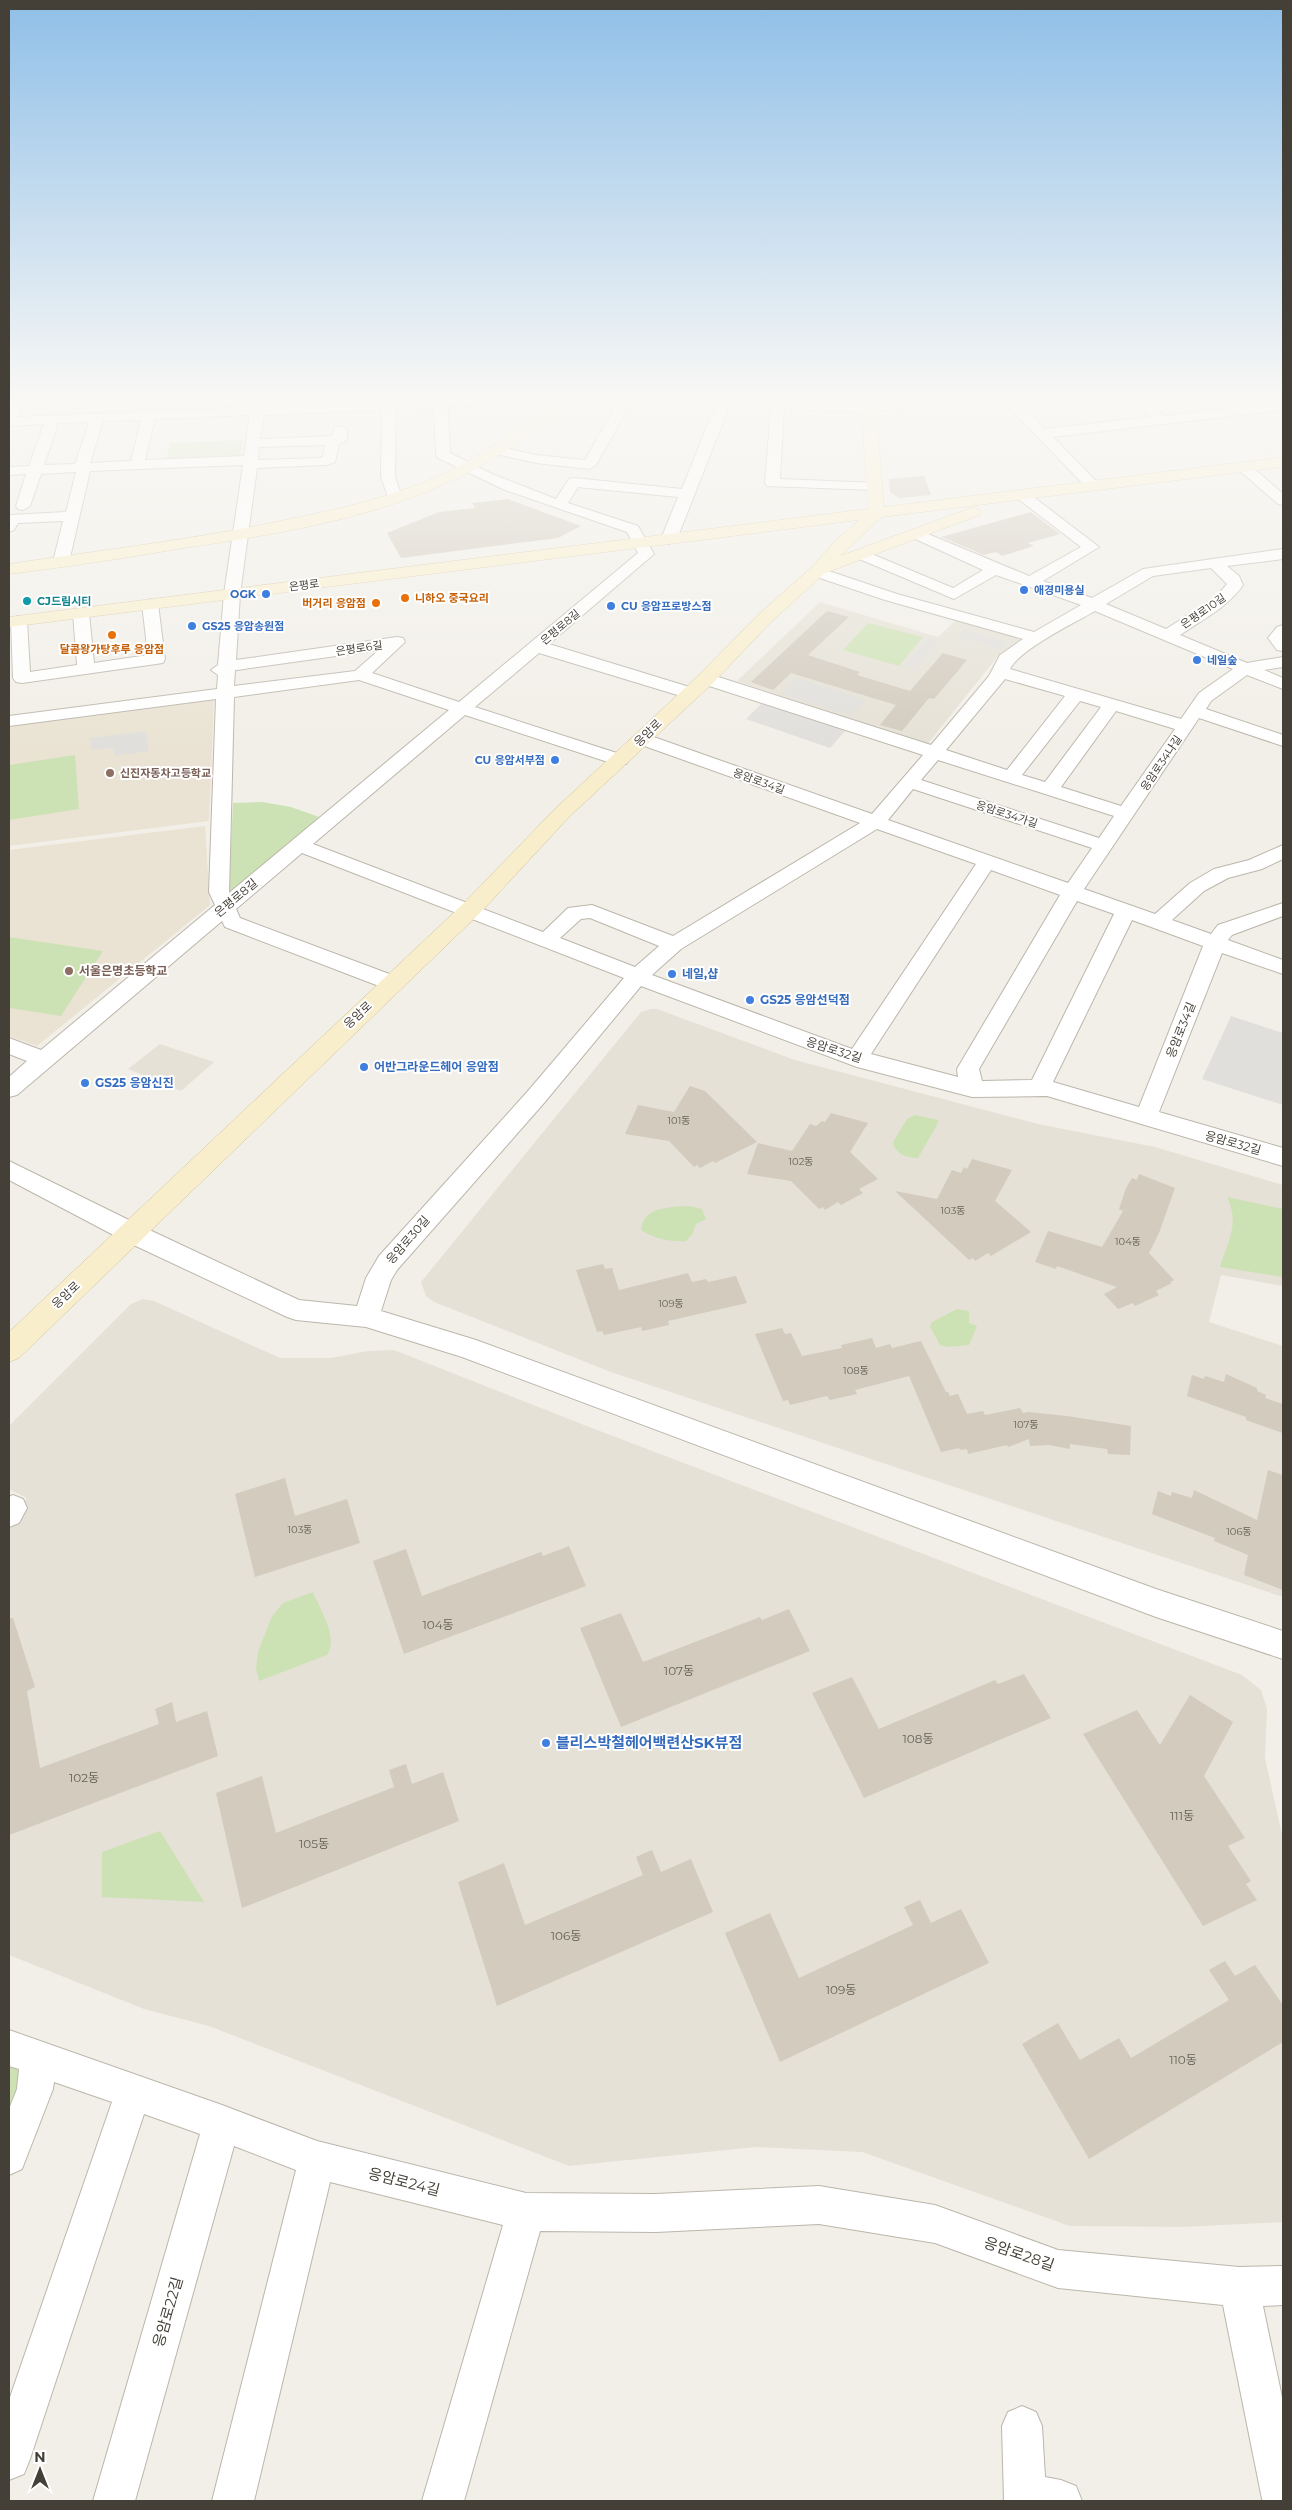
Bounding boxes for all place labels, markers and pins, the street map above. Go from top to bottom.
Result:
place label: 애경미용실 [1034,583,1085,597]
marker: 애경미용실 [1018,584,1030,596]
place label: OGK [230,587,257,601]
marker: OGK [260,588,272,600]
place label: 니하오 중국요리 [415,591,489,605]
marker: 니하오 중국요리 [399,592,411,604]
place label: CJ드림시티 [37,594,91,608]
marker: CJ드림시티 [21,595,33,607]
place label: 버거리 응암점 [302,596,366,610]
marker: 버거리 응암점 [370,597,382,609]
place label: CU 응암프로방스점 [621,599,712,613]
marker: CU 응암프로방스점 [605,600,617,612]
place label: GS25 응암송원점 [202,619,284,633]
marker: GS25 응암송원점 [186,620,198,632]
marker: 달콤왕가탕후루 응암점 [106,629,118,641]
place label: 달콤왕가탕후루 응암점 [60,642,164,656]
place label: 네일숲 [1207,653,1237,667]
marker: 네일숲 [1191,654,1203,666]
place label: CU 응암서부점 [475,753,545,767]
marker: CU 응암서부점 [549,754,561,766]
place label: 신진자동차고등학교 [120,766,211,780]
marker: 신진자동차고등학교 [104,767,116,779]
place label: 서울은명초등학교 [79,963,167,978]
marker: 서울은명초등학교 [63,965,75,977]
place label: 네일,샵 [682,966,718,981]
marker: 네일,샵 [666,968,678,980]
place label: GS25 응암선덕점 [760,992,850,1007]
marker: GS25 응암선덕점 [744,994,756,1006]
place label: 어반그라운드헤어 응암점 [374,1059,499,1074]
marker: 어반그라운드헤어 응암점 [358,1061,370,1073]
place label: GS25 응암신진 [95,1075,174,1090]
marker: GS25 응암신진 [79,1077,91,1089]
place label: 블리스박철헤어백련산SK뷰점 [556,1733,742,1752]
marker: 블리스박철헤어백련산SK뷰점 [540,1737,552,1749]

